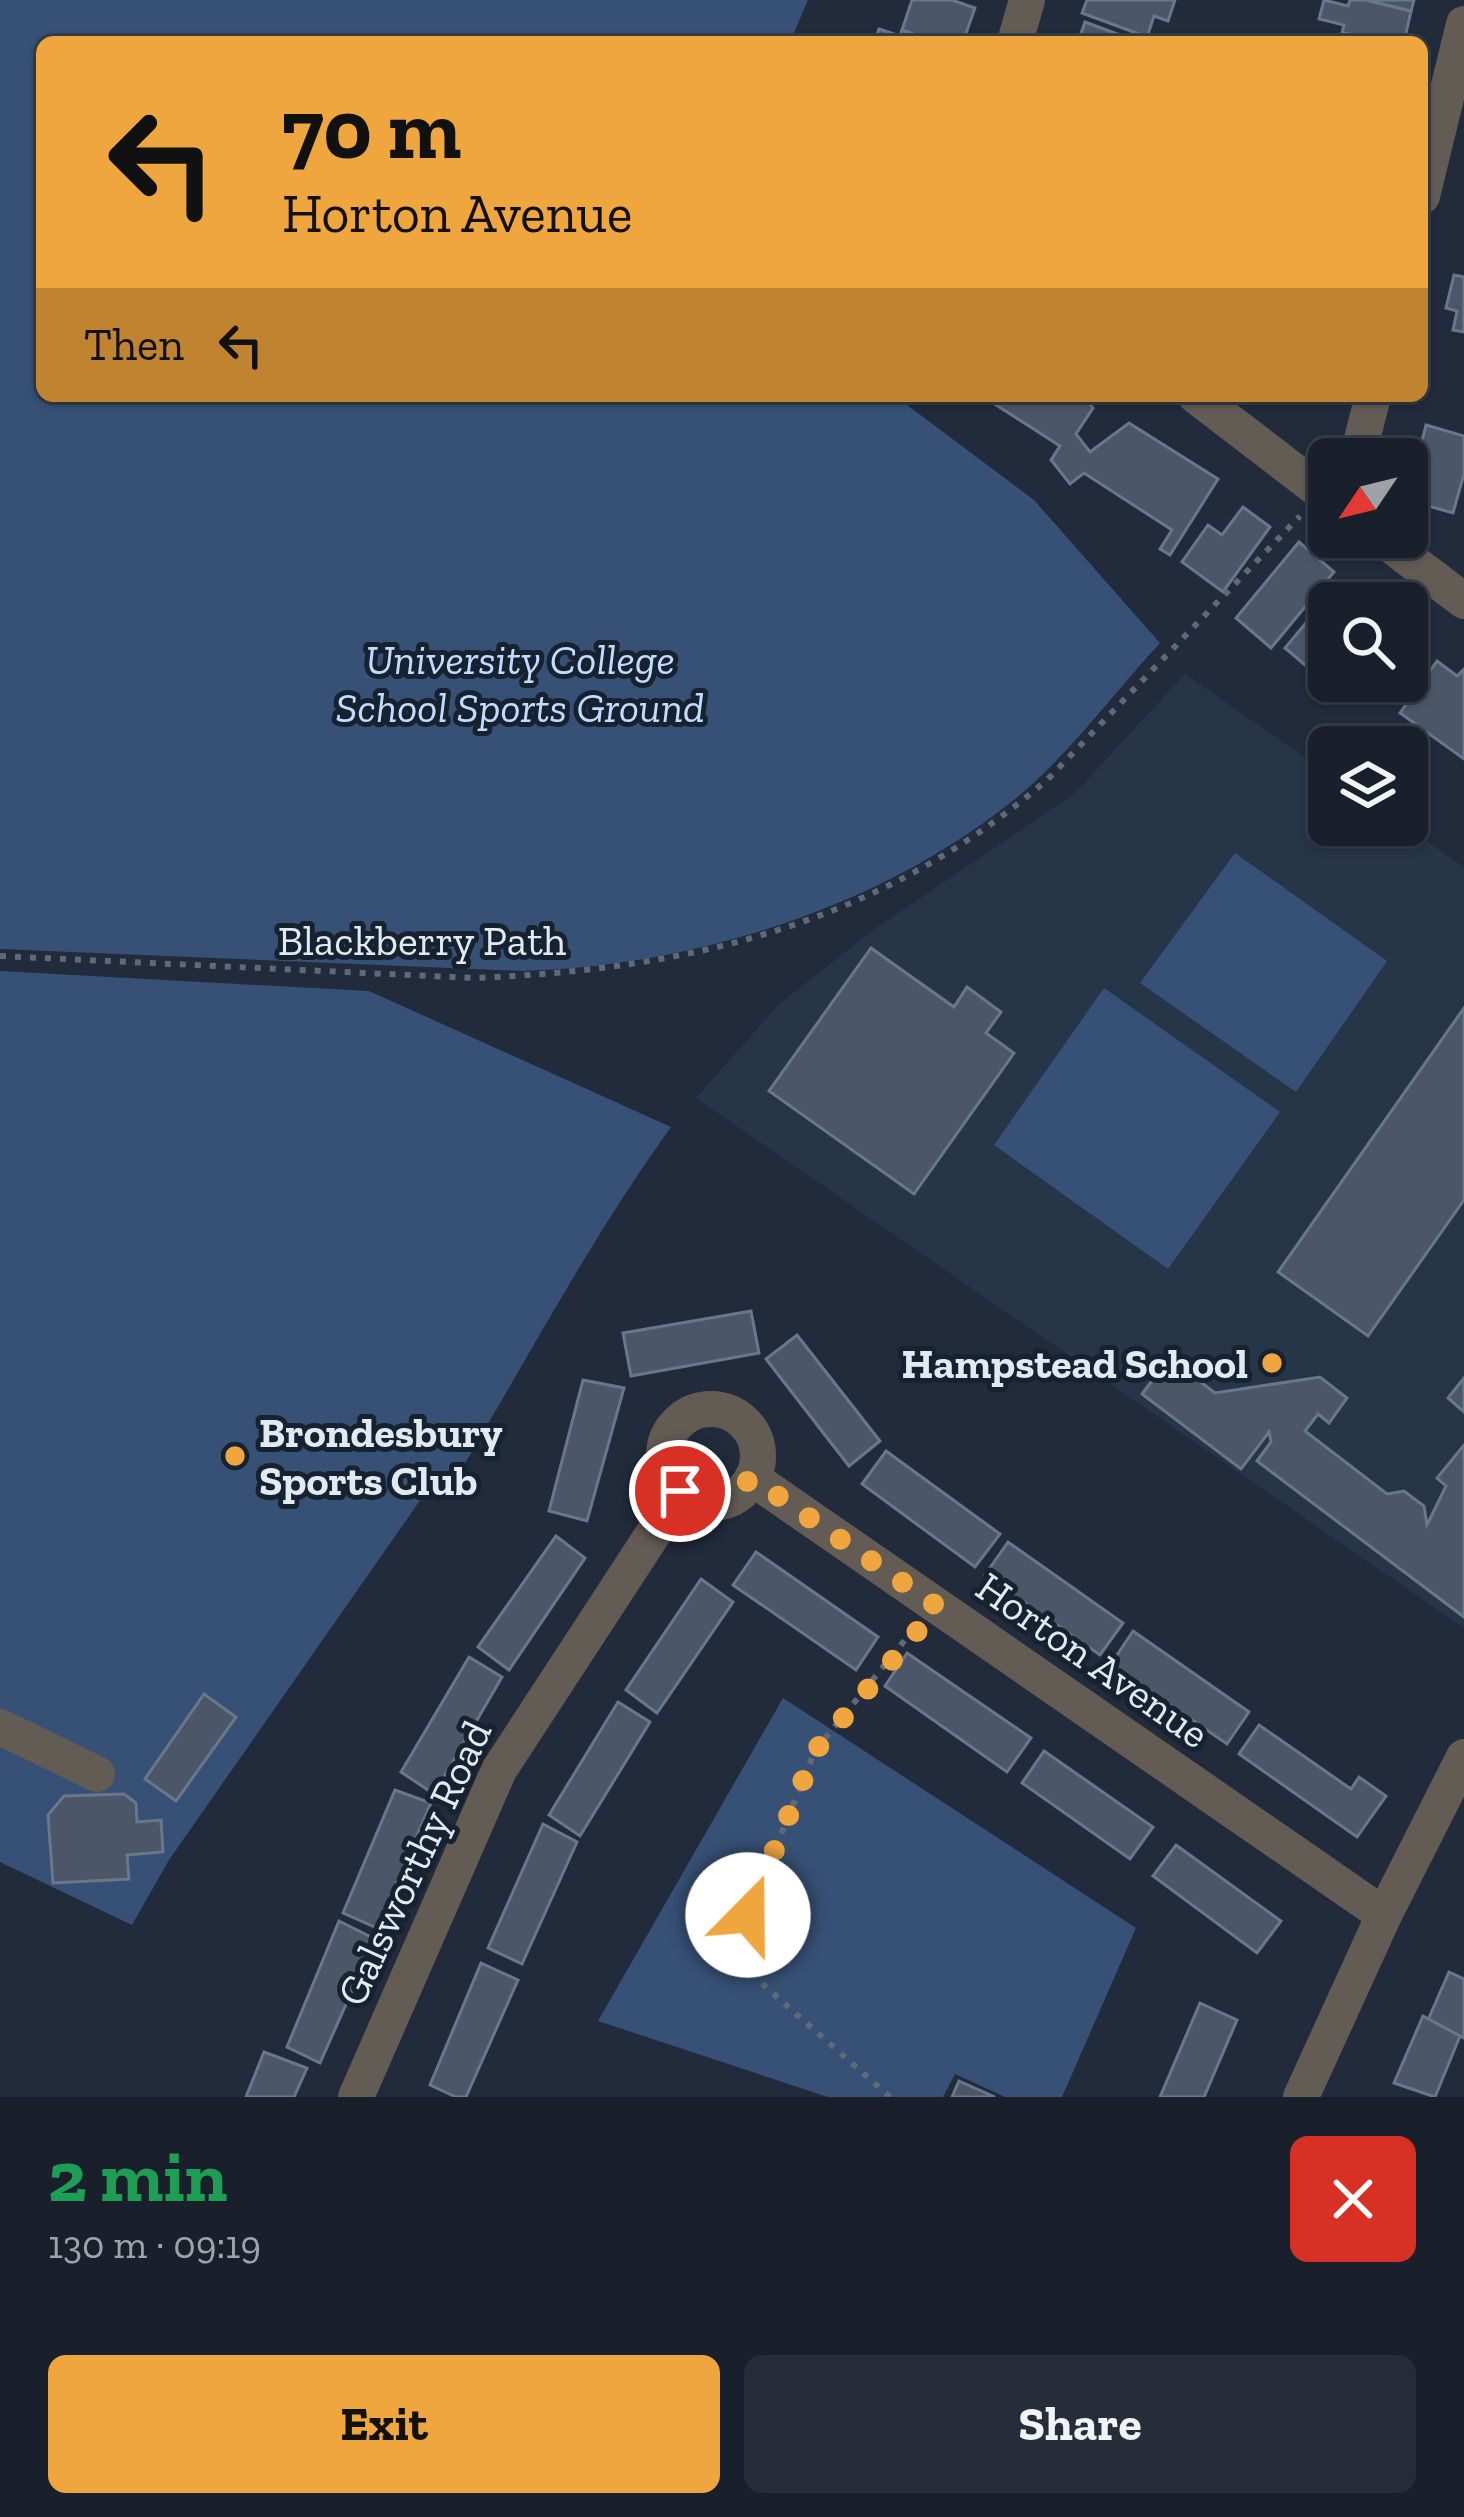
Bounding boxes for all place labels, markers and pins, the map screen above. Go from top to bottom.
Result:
place label: Hampstead School [902,1338,1248,1389]
marker: Hampstead School [1259,1350,1285,1376]
place label: Brondesbury Sports Club [259,1407,503,1506]
pin [629,1440,731,1542]
marker: Brondesbury Sports Club [222,1443,248,1469]

